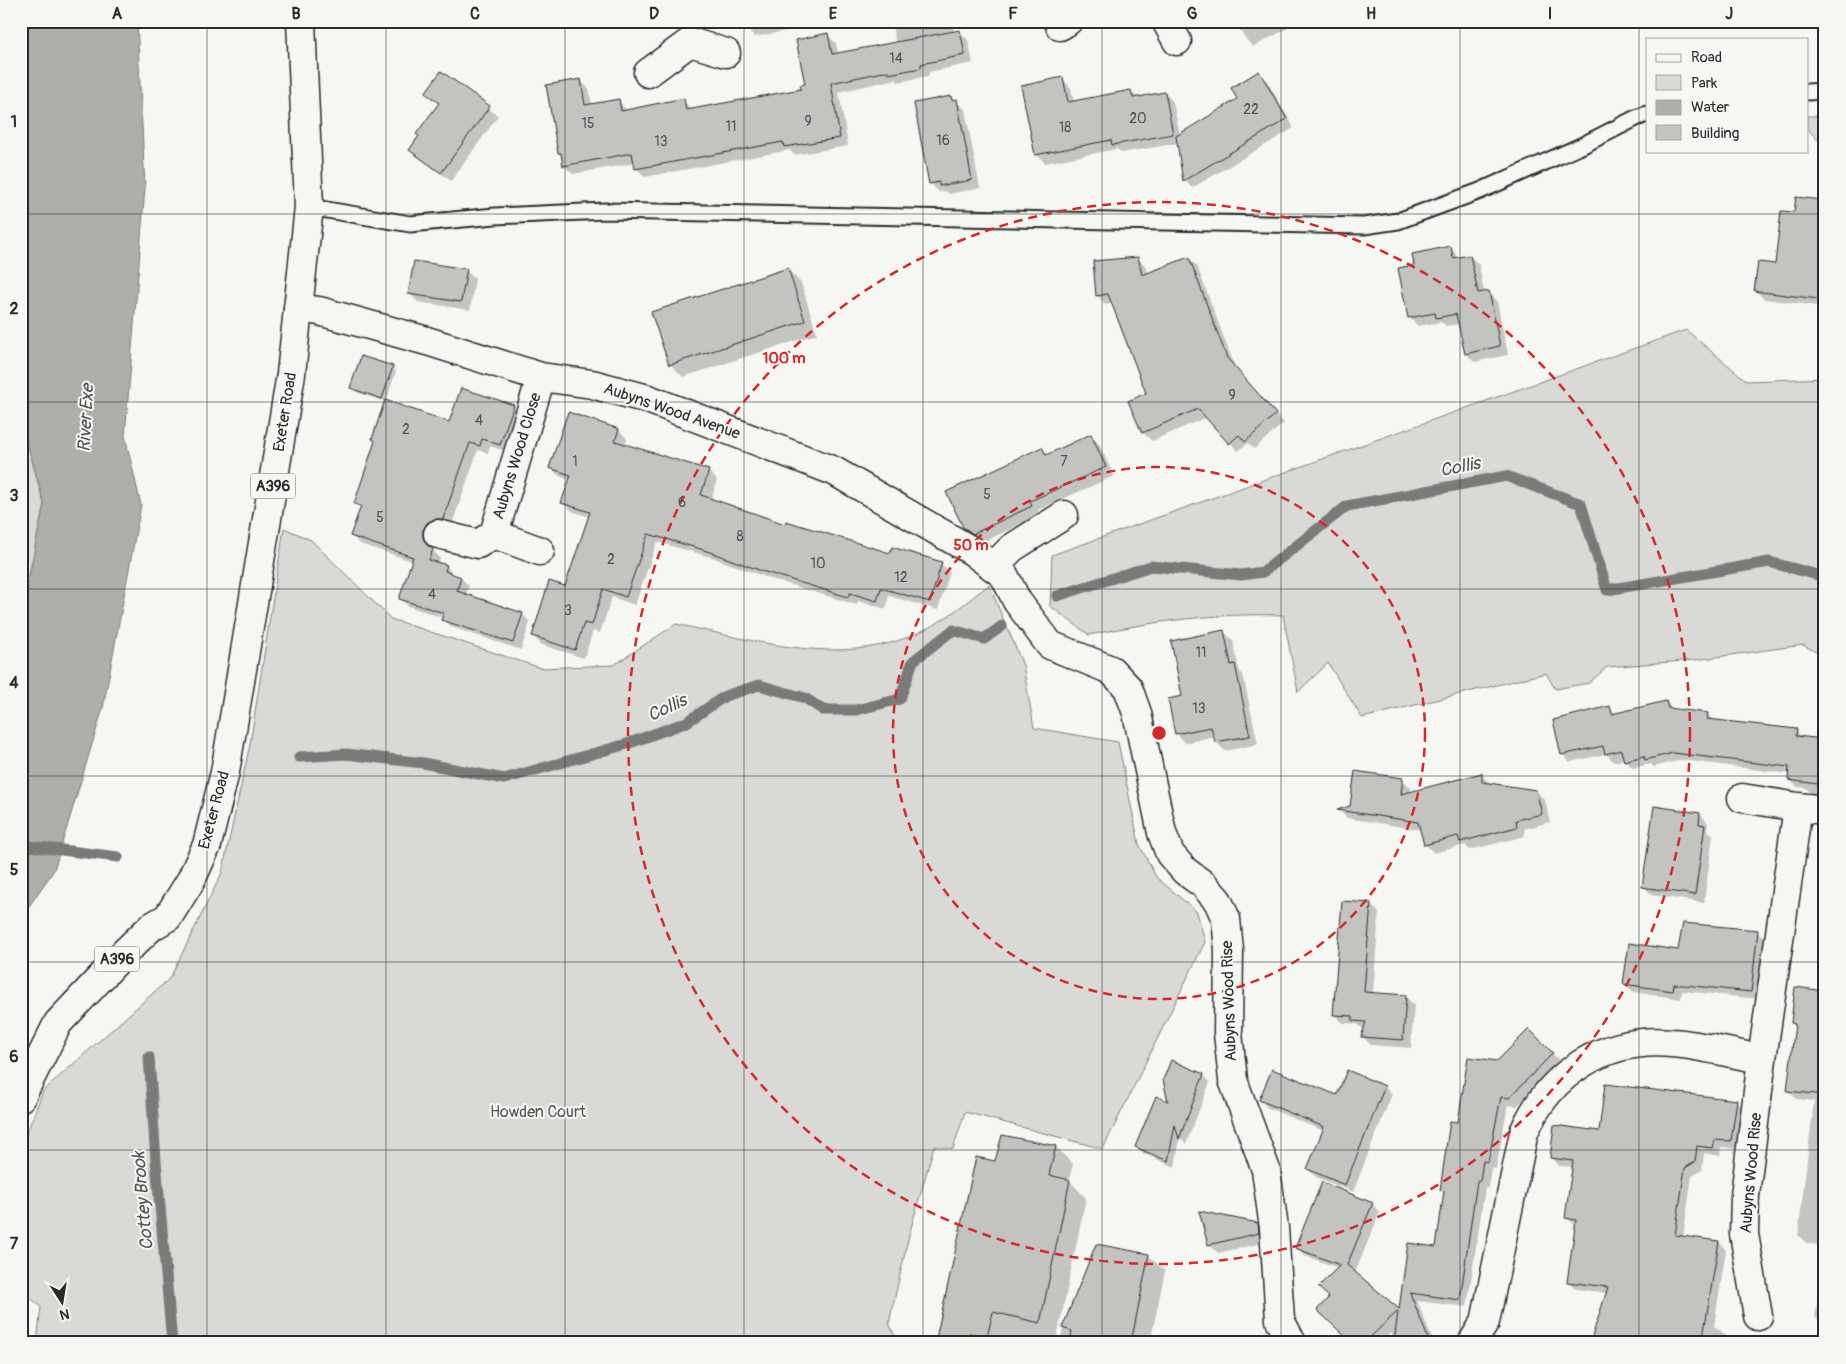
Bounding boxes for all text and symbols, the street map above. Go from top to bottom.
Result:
text: A [112,4,123,24]
text: B [291,4,301,24]
text: C [470,4,480,24]
text: D [649,4,659,24]
text: E [829,4,838,24]
text: F [1008,4,1018,24]
text: G [1187,4,1198,24]
text: H [1366,4,1376,24]
text: I [1548,4,1552,24]
text: J [1725,4,1733,24]
legend [1646,38,1808,152]
text: Road [1691,48,1722,67]
house number: 14 [889,50,903,67]
text: Park [1691,74,1718,93]
text: Water [1691,98,1730,117]
house number: 22 [1243,101,1259,118]
house number: 20 [1129,110,1147,127]
text: 1 [11,112,17,132]
house number: 9 [804,113,812,130]
house number: 15 [581,115,595,132]
house number: 11 [726,118,736,135]
house number: 18 [1059,119,1071,136]
text: Building [1691,124,1739,143]
house number: 16 [936,132,950,149]
house number: 13 [654,133,668,150]
text: 2 [10,299,19,319]
text: 100 m [763,349,805,368]
street label: Exeter Road [269,371,301,453]
street label: Aubyns Wood Avenue [601,378,743,444]
water label: River Exe [73,381,99,452]
house number: 9 [1228,387,1236,404]
street label: Aubyns Wood Close [488,390,546,522]
house number: 4 [475,412,483,429]
house number: 2 [402,421,410,438]
water label: Collis [1438,451,1484,482]
house number: 1 [572,453,578,470]
house number: 7 [1060,453,1068,470]
road number: A396 [250,474,296,498]
text: 3 [10,486,19,506]
house number: 5 [983,486,991,503]
house number: 6 [678,494,686,511]
house number: 5 [376,509,384,526]
house number: 8 [736,528,744,545]
text: 50 m [954,536,988,555]
house number: 2 [607,551,615,568]
house number: 10 [810,555,826,572]
house number: 12 [894,569,908,586]
house number: 4 [428,586,436,603]
house number: 3 [564,602,572,619]
house number: 11 [1196,644,1206,661]
text: 4 [9,673,19,693]
water label: Collis [644,688,692,727]
house number: 13 [1192,700,1206,717]
centre of rings [1150,724,1168,742]
street label: Exeter Road [194,769,234,851]
text: 5 [10,860,19,880]
street label: Aubyns Wood Rise [1217,940,1241,1062]
road number: A396 [94,946,140,972]
text: 6 [9,1047,19,1067]
park label: Howden Court [490,1102,587,1122]
street label: Aubyns Wood Rise [1736,1112,1766,1234]
water label: Cottey Brook [127,1149,159,1251]
text: 7 [10,1234,19,1254]
north arrow [38,1276,88,1326]
text: N [58,1305,71,1324]

